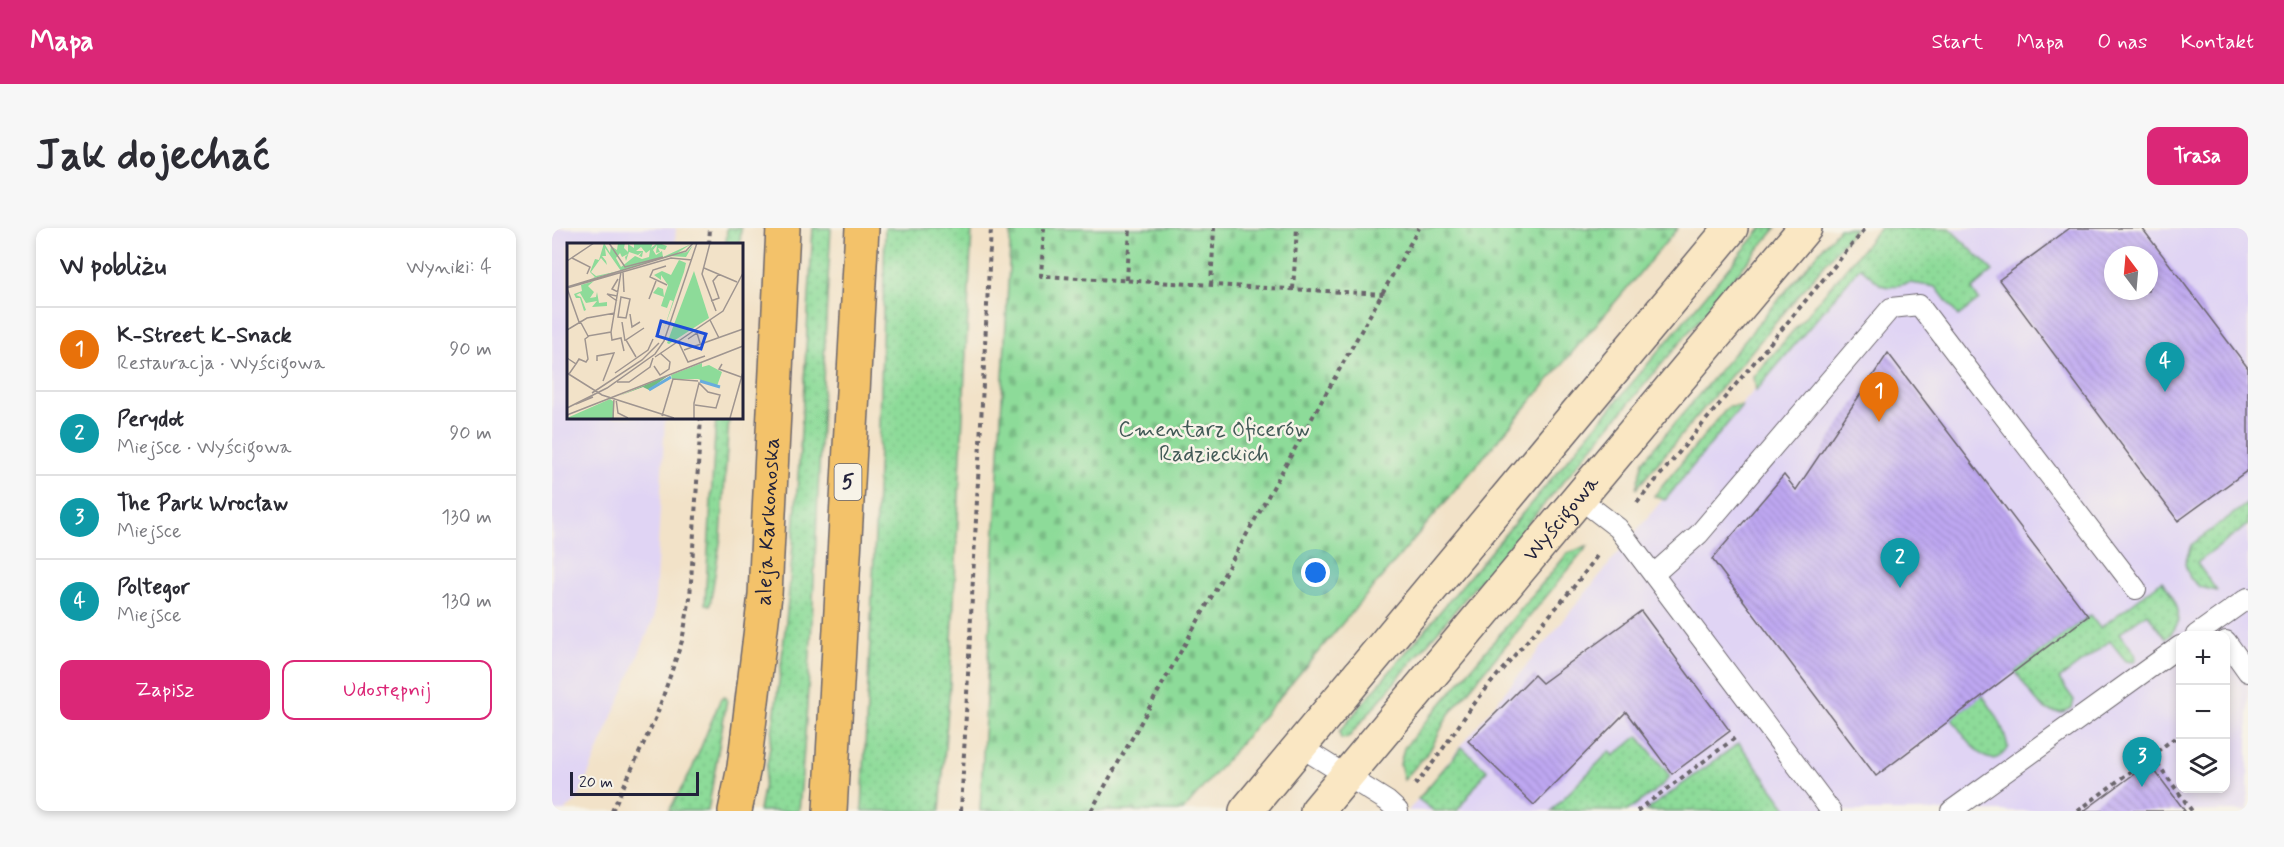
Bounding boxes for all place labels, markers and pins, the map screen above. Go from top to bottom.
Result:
pin: 4 [2146,342,2184,392]
pin: 1 [1860,372,1898,422]
pin: 2 [1880,538,1920,588]
pin: 3 [2122,738,2162,787]

